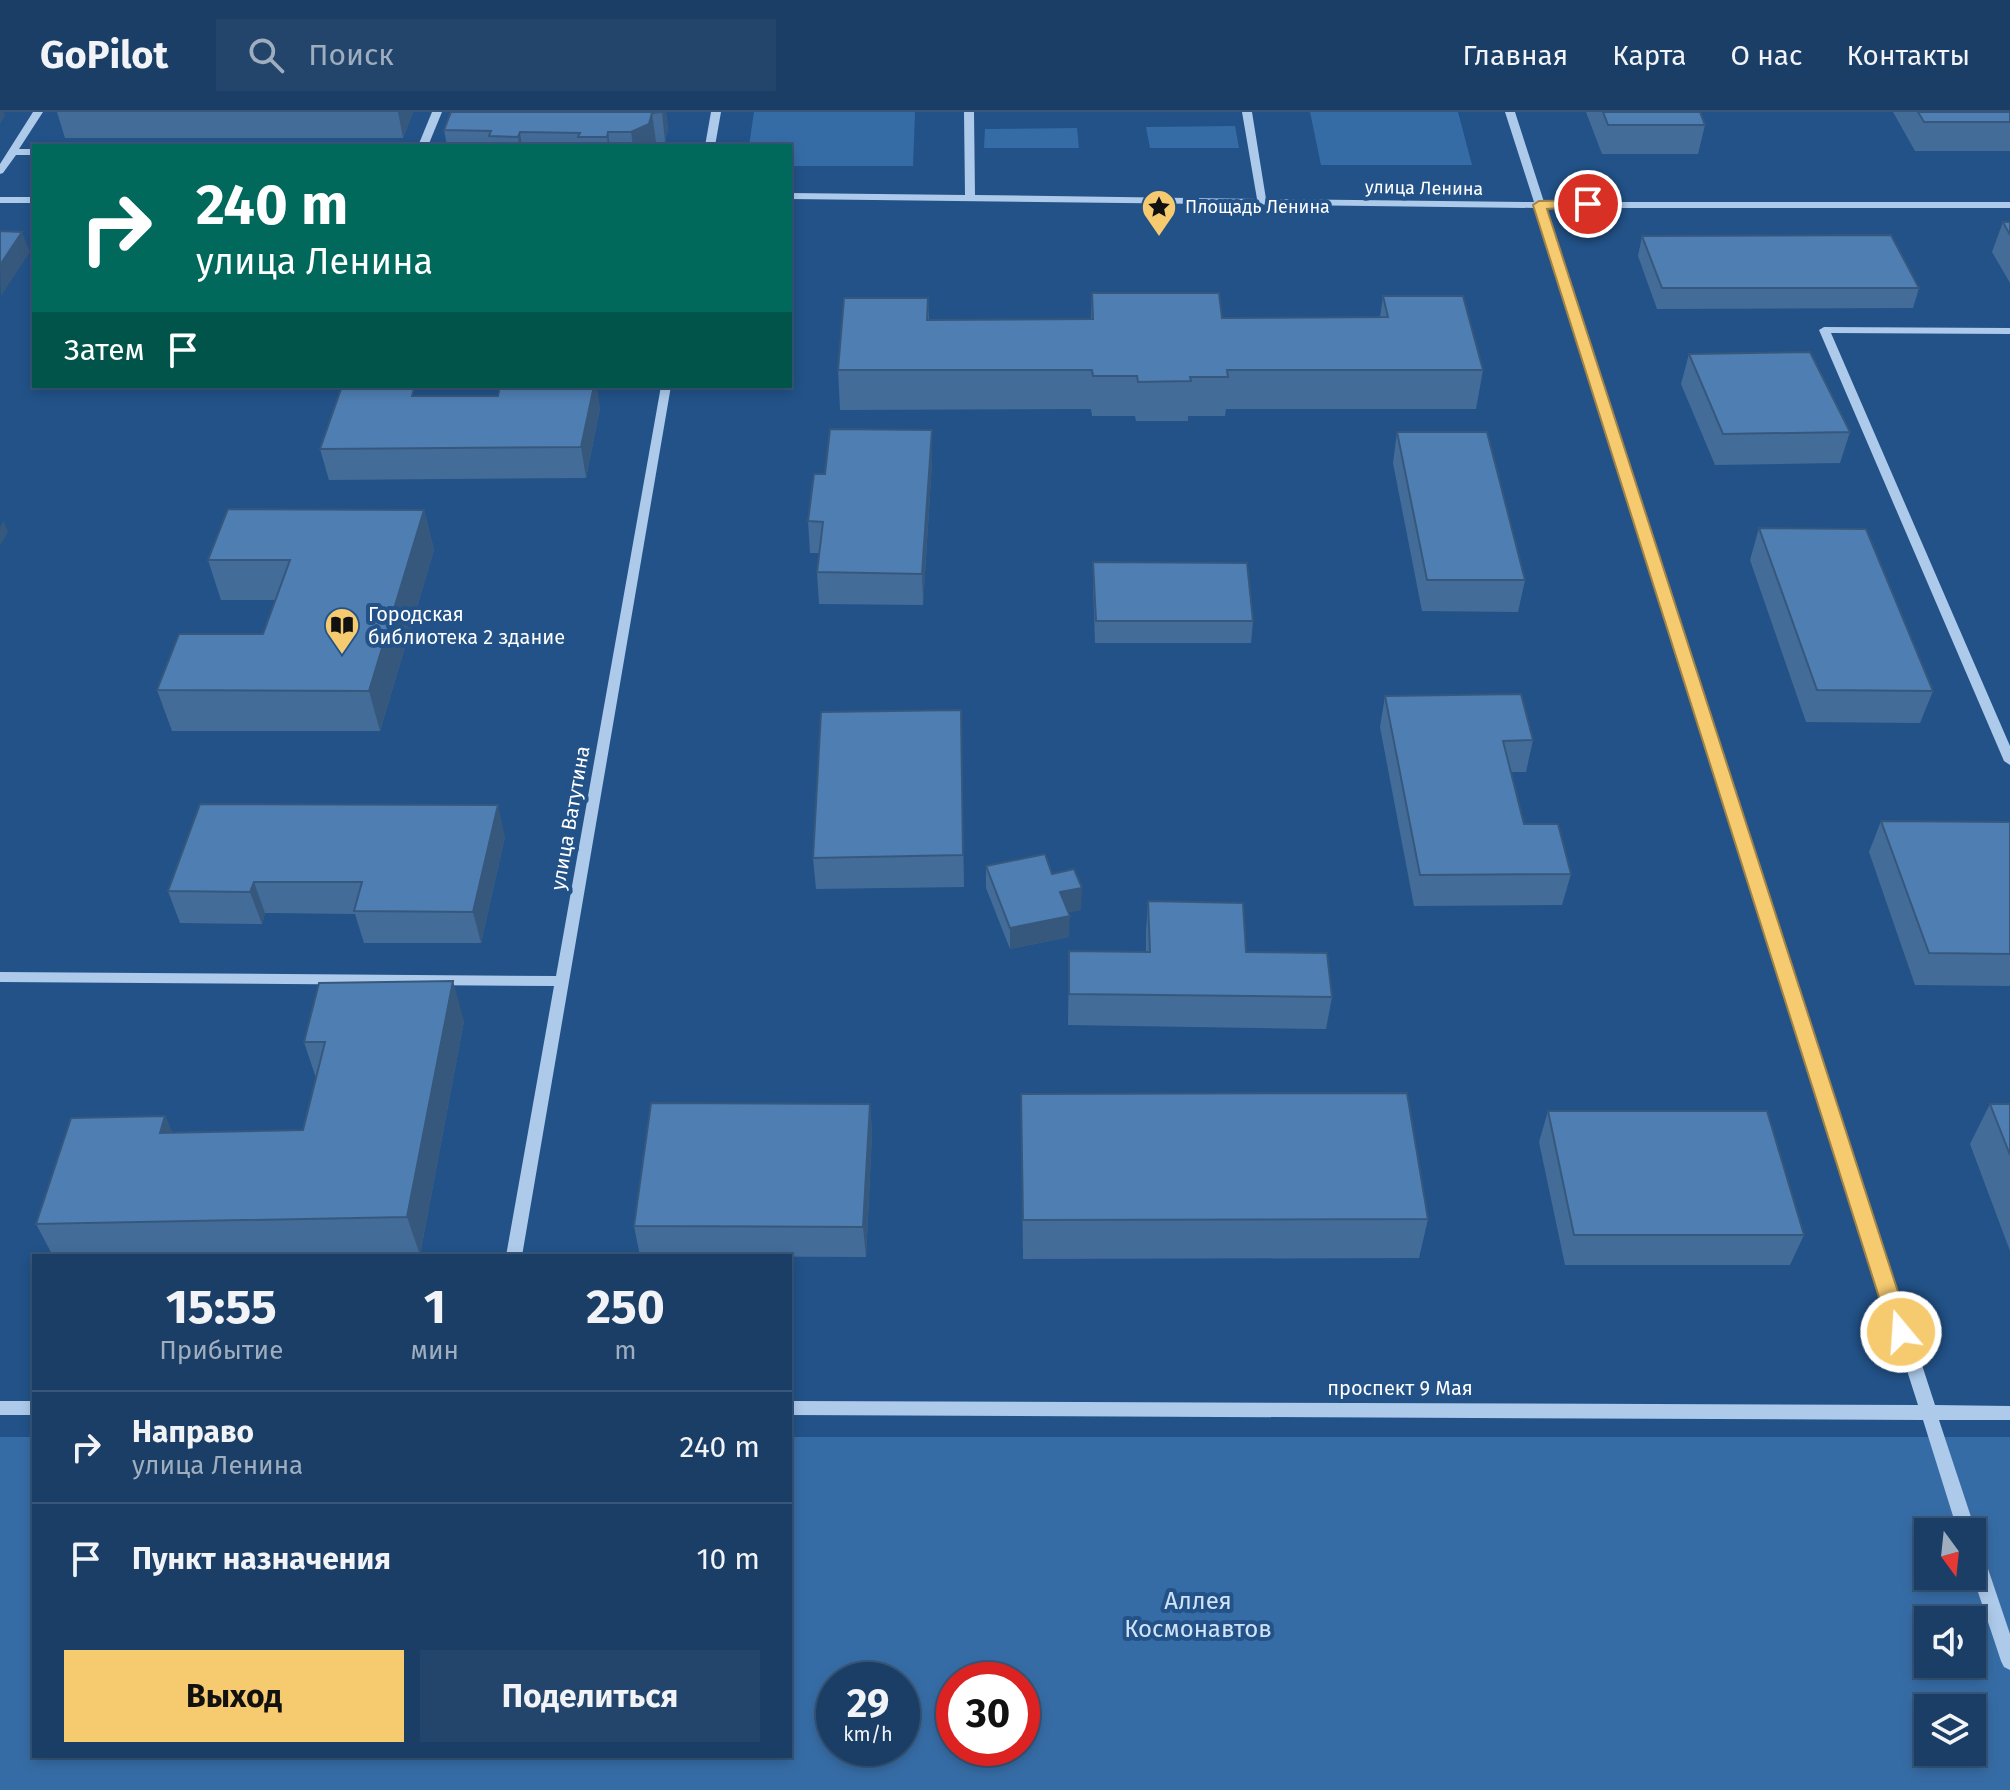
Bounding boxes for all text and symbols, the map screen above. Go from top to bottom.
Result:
search box [216,19,776,91]
text: GoPilot [40,32,168,78]
icon: search [244,33,288,77]
text: Поиск [308,37,394,73]
text: Главная [1462,39,1568,72]
text: Карта [1612,39,1686,72]
text: О нас [1730,39,1802,72]
text: Контакты [1846,39,1970,72]
pin [1554,170,1622,238]
text: 240 m [196,172,348,239]
icon: right [64,176,168,280]
street label: улица Ленина [1365,176,1483,200]
icon: arrive [1566,182,1610,226]
place icon: Площадь Ленина [1140,188,1178,238]
place label: Площадь Ленина [1185,196,1330,218]
text: улица Ленина [196,240,433,284]
icon: arrive [161,328,205,372]
text: Затем [64,332,145,368]
place label: Городская библиотека 2 здание [368,602,565,649]
library icon: Городская библиотека 2 здание [323,606,361,656]
street label: улица Ватутина [545,744,595,892]
text: 15:55 [166,1278,277,1336]
text: 1 [424,1278,446,1336]
text: 250 [586,1278,665,1336]
position arrow [1859,1290,1943,1374]
text: Прибытие [159,1335,283,1366]
text: мин [411,1335,459,1366]
text: m [614,1335,637,1366]
street label: проспект 9 Мая [1327,1376,1473,1400]
text: Направо [132,1414,254,1450]
icon: right [64,1425,108,1469]
text: 240 m [680,1429,760,1465]
text: улица Ленина [132,1450,303,1481]
north arrow [1914,1518,1986,1590]
map controls [1914,1518,1986,1766]
icon: arrive [64,1537,108,1581]
text: Пункт назначения [132,1541,391,1577]
text: 10 m [697,1541,760,1577]
park label: Аллея Космонавтов [1124,1587,1272,1643]
button: sound [1914,1606,1986,1678]
button: Выход [64,1650,404,1742]
button: Поделиться [420,1650,760,1742]
speed limit sign: 30 [936,1662,1040,1766]
text: 29 [847,1680,889,1728]
button: layers [1914,1694,1986,1766]
text: km/h [843,1722,893,1746]

